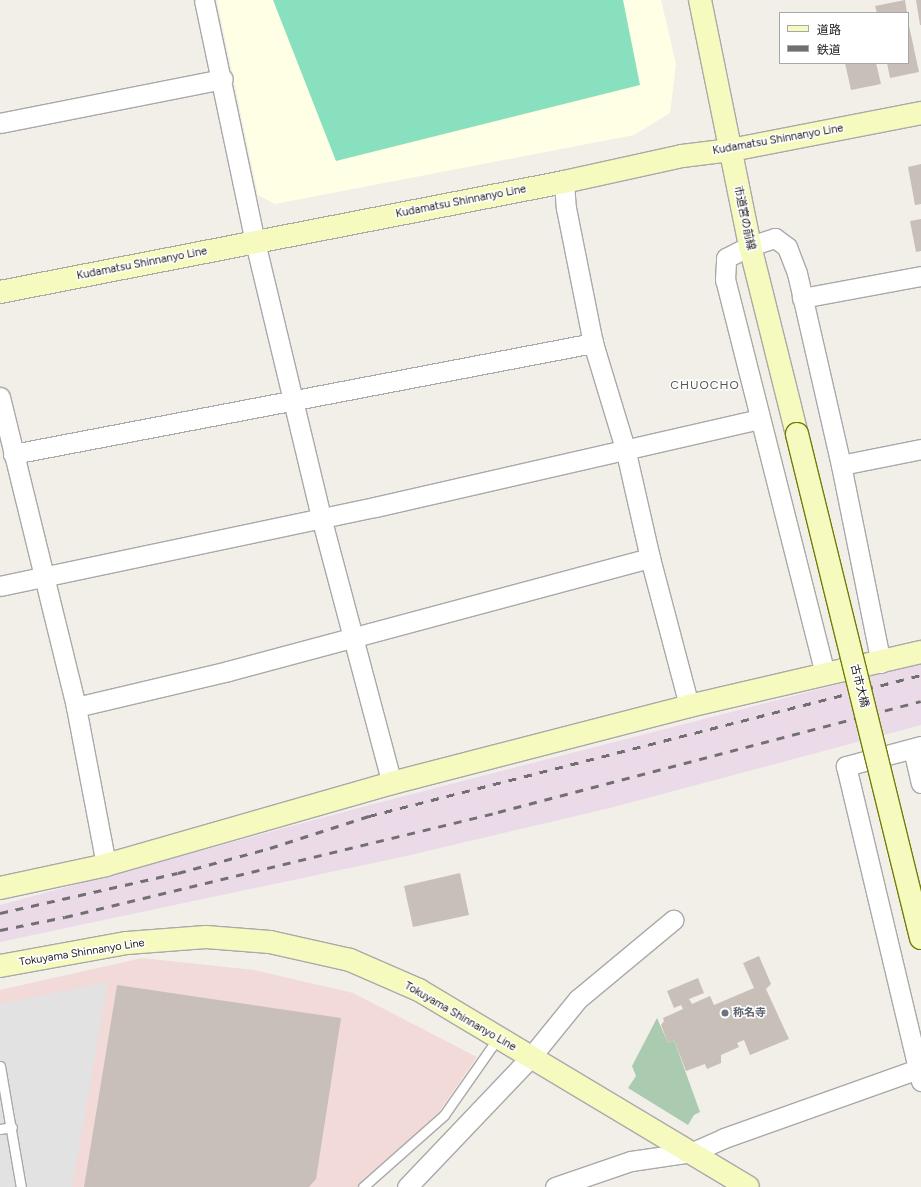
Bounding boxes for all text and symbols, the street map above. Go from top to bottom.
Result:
legend [779,12,909,64]
text: 道路 [817,23,841,37]
text: 鉄道 [817,43,841,57]
street label: Kudamatsu Shinnanyo Line [712,122,844,158]
street label: Kudamatsu Shinnanyo Line [395,183,527,221]
street label: 市道宮の前線 [731,184,757,252]
street label: Kudamatsu Shinnanyo Line [76,245,208,283]
district label: CHUOCHO [670,379,740,393]
street label: 古市大橋 [847,663,871,709]
street label: Tokuyama Shinnanyo Line [18,937,146,969]
street label: Tokuyama Shinnanyo Line [402,980,518,1054]
place label: 称名寺 [733,1006,766,1020]
marker: 称名寺 [720,1008,730,1018]

